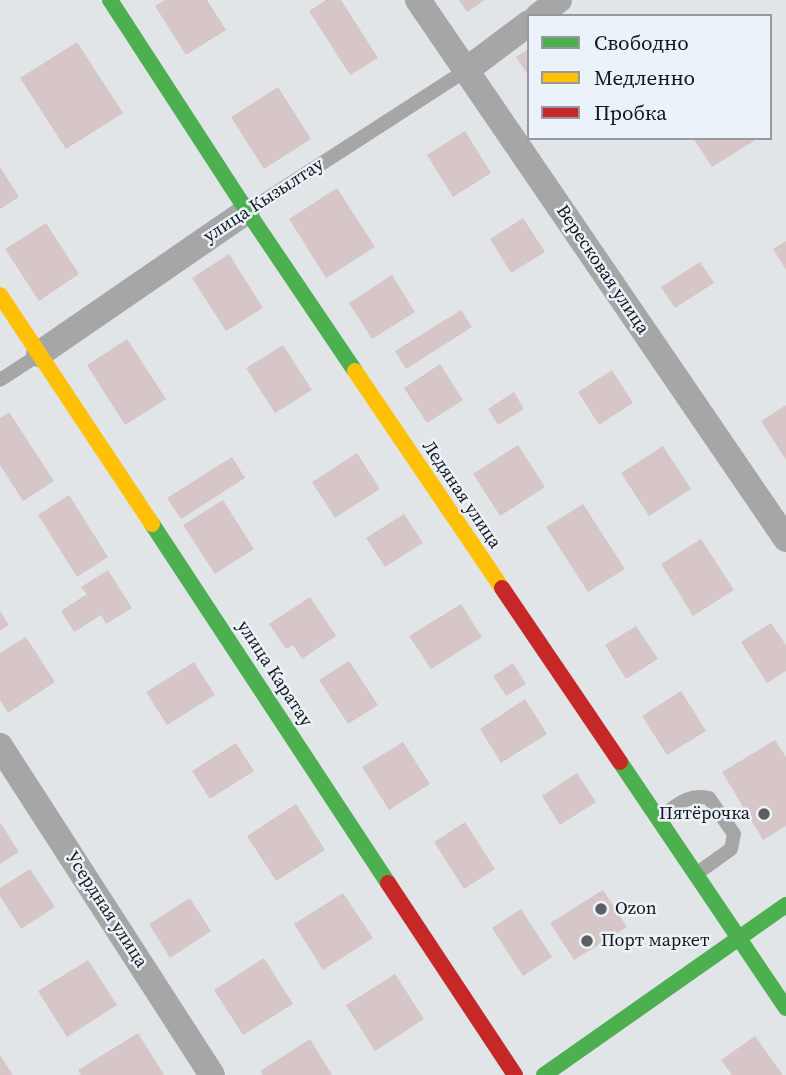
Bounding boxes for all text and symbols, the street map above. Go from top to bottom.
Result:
legend [527,14,772,140]
text: Свободно [594,28,689,57]
text: Медленно [594,63,695,92]
text: Пробка [594,98,667,127]
street label: улица Кызылтау [200,154,328,248]
street label: Вересковая улица [551,201,653,339]
street label: Ледяная улица [417,437,505,553]
street label: улица Каратау [232,617,316,731]
place label: Пятёрочка [659,803,750,825]
marker: Пятёрочка [756,806,772,822]
street label: Усердная улица [60,848,152,972]
place label: Ozon [615,898,657,920]
marker: Ozon [593,901,609,917]
place label: Порт маркет [601,930,709,952]
marker: Порт маркет [579,933,595,949]

